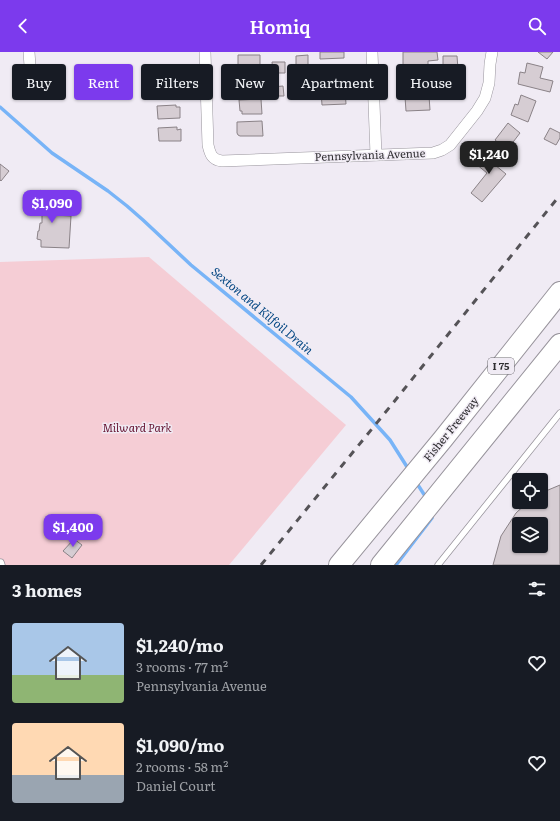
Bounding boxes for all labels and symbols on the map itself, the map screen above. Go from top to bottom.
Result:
pin: $1,240 [456,141,522,175]
street label: Pennsylvania Avenue [314,144,426,164]
pin: $1,090 [19,190,85,224]
water label: Sexton and Kilfoil Drain [208,262,317,358]
road number: I 75 [488,358,514,374]
street label: Fisher Freeway [419,392,482,464]
park label: Milward Park [103,419,171,435]
pin: $1,400 [40,514,106,548]

